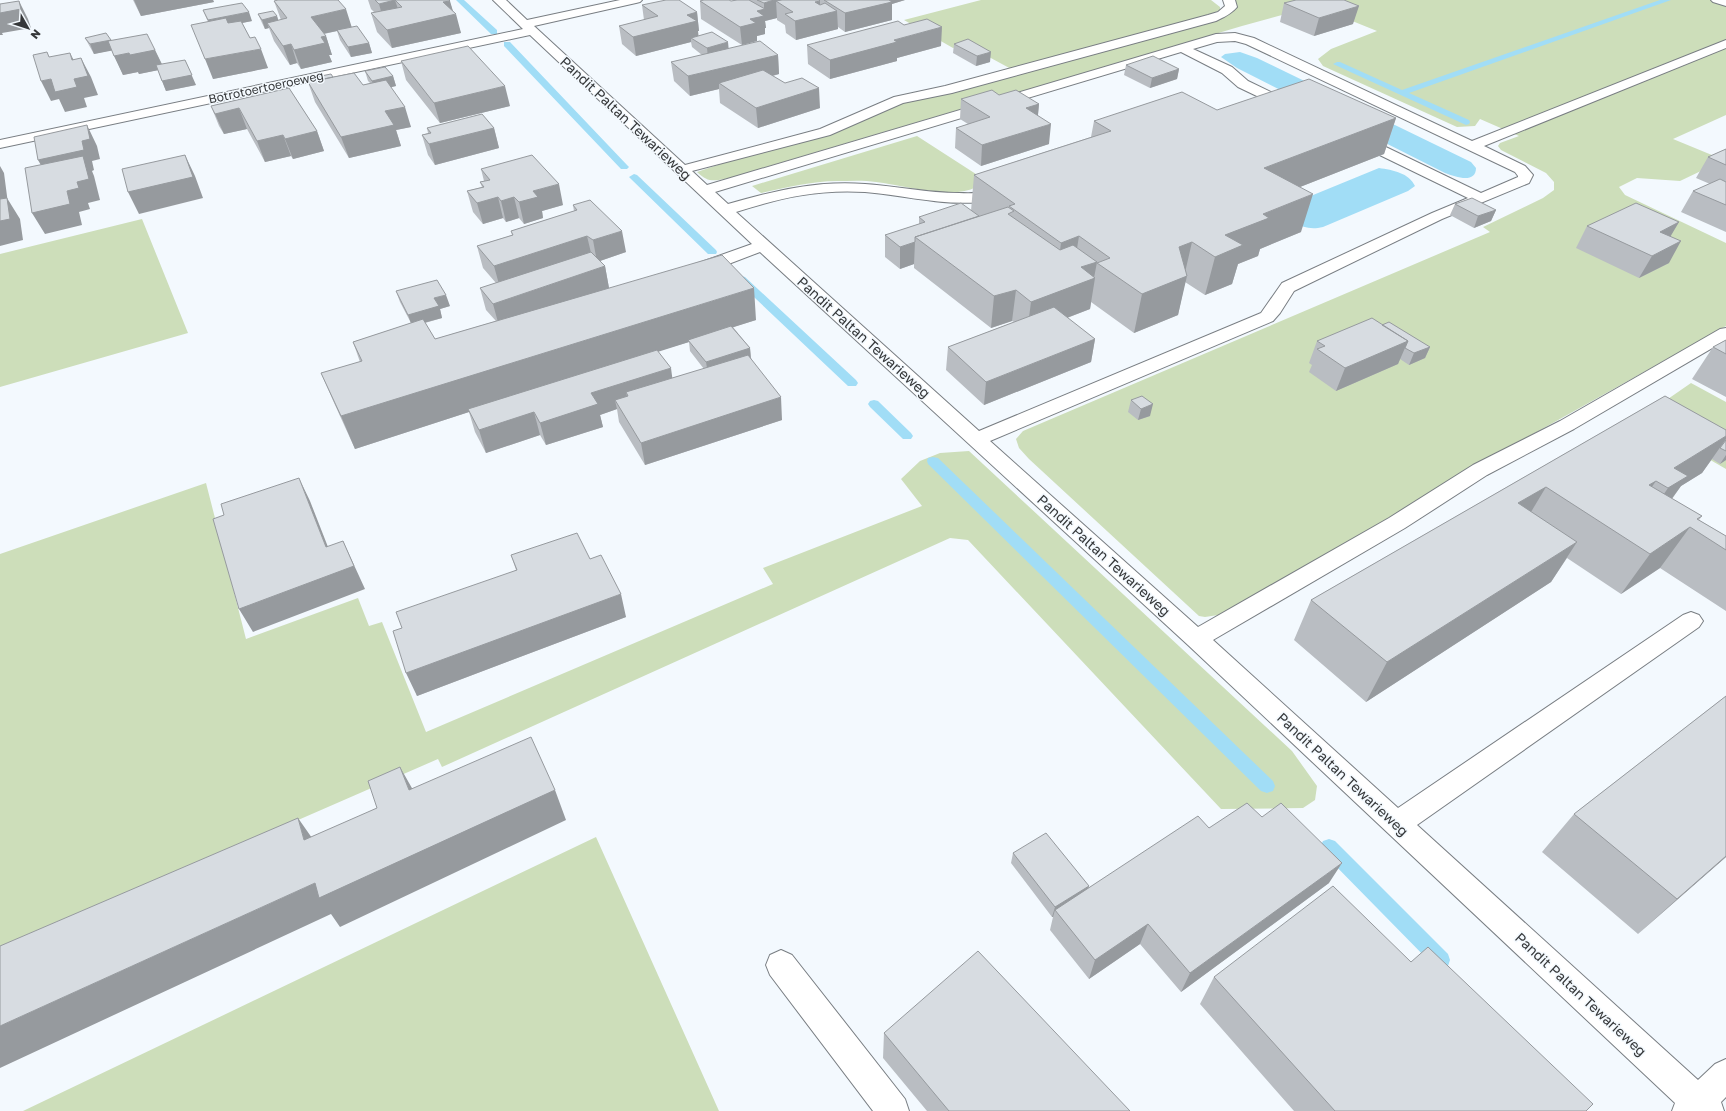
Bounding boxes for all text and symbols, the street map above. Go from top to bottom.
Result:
north arrow [8,8,48,48]
text: N [28,27,44,42]
street label: Pandit Paltan Tewarieweg [557,53,695,183]
street label: Botrotoertoeroeweg [207,67,325,107]
street label: Pandit Paltan Tewarieweg [794,273,934,401]
street label: Pandit Paltan Tewarieweg [1034,491,1174,619]
street label: Pandit Paltan Tewarieweg [1274,709,1412,839]
street label: Pandit Paltan Tewarieweg [1512,929,1650,1059]

